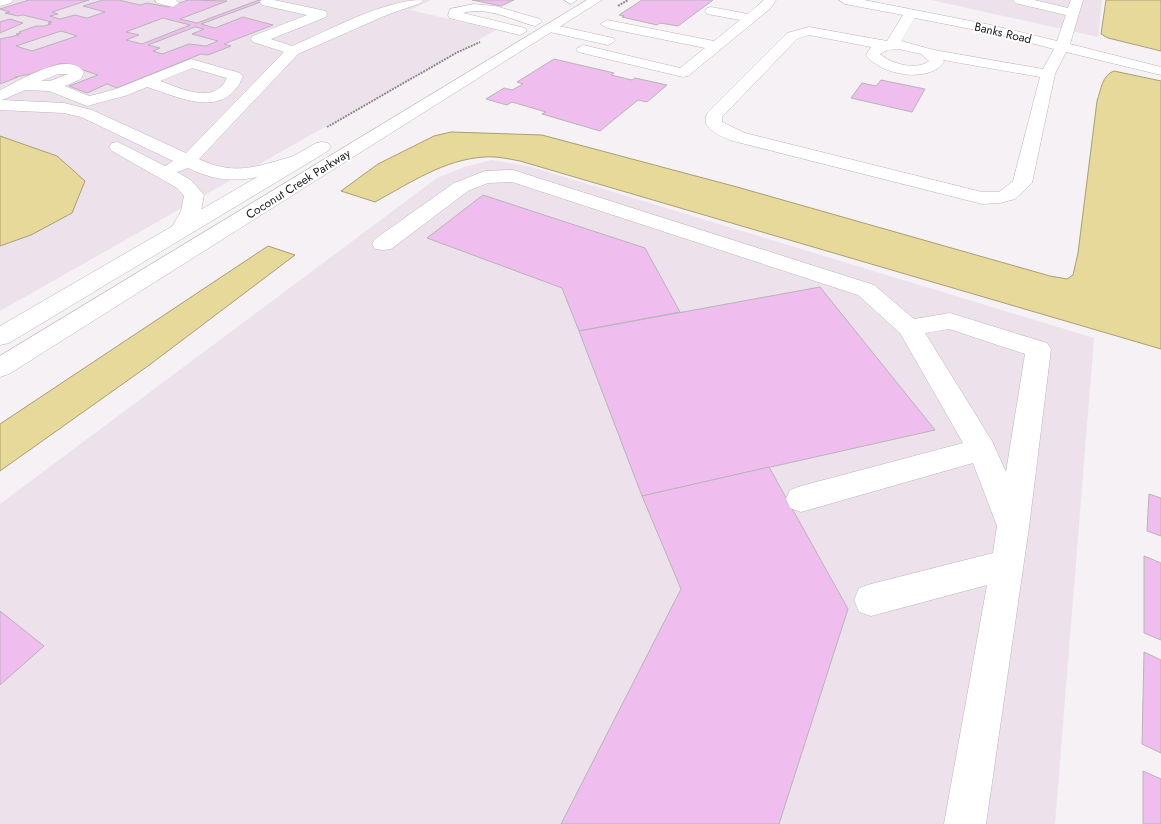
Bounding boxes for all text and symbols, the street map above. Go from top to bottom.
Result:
street label: Banks Road [973,18,1033,48]
street label: Coconut Creek Parkway [242,144,354,223]

